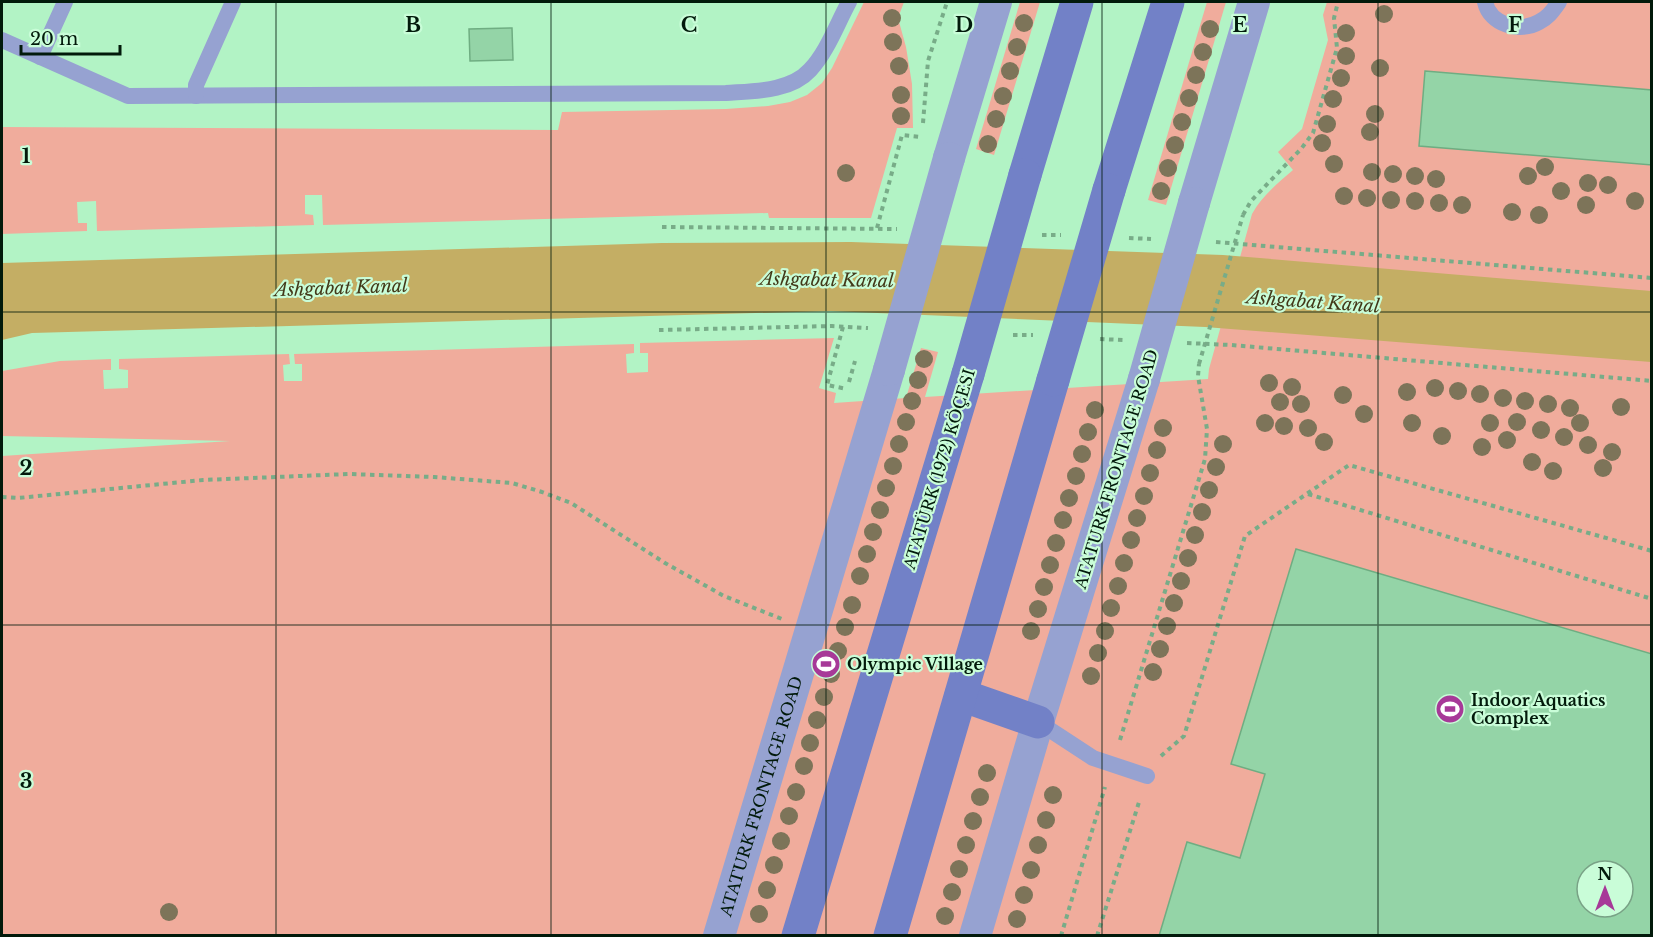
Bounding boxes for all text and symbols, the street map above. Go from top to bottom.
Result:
text: B [405,13,421,37]
text: C [681,13,697,37]
text: D [955,13,973,37]
text: E [1232,13,1248,37]
text: F [1508,13,1522,37]
scale bar [21,18,120,56]
text: 20 m [30,28,78,50]
text: 1 [22,144,31,168]
water label: Ashgabat Kanal [758,268,894,292]
water label: Ashgabat Kanal [272,275,408,301]
water label: Ashgabat Kanal [1244,286,1381,318]
street label: ATATURK FRONTAGE ROAD [1070,347,1162,592]
street label: ATATÜRK (1972) KÖÇESI [899,366,979,573]
text: 2 [19,456,33,480]
sports icon: Olympic Village [810,648,842,680]
place label: Olympic Village [847,654,983,674]
street label: ATATURK FRONTAGE ROAD [715,674,807,920]
place label: Indoor Aquatics Complex [1471,690,1605,728]
sports icon: Indoor Aquatics Complex [1434,693,1466,725]
text: 3 [20,769,32,793]
north arrow [1575,859,1635,919]
text: N [1597,864,1613,884]

